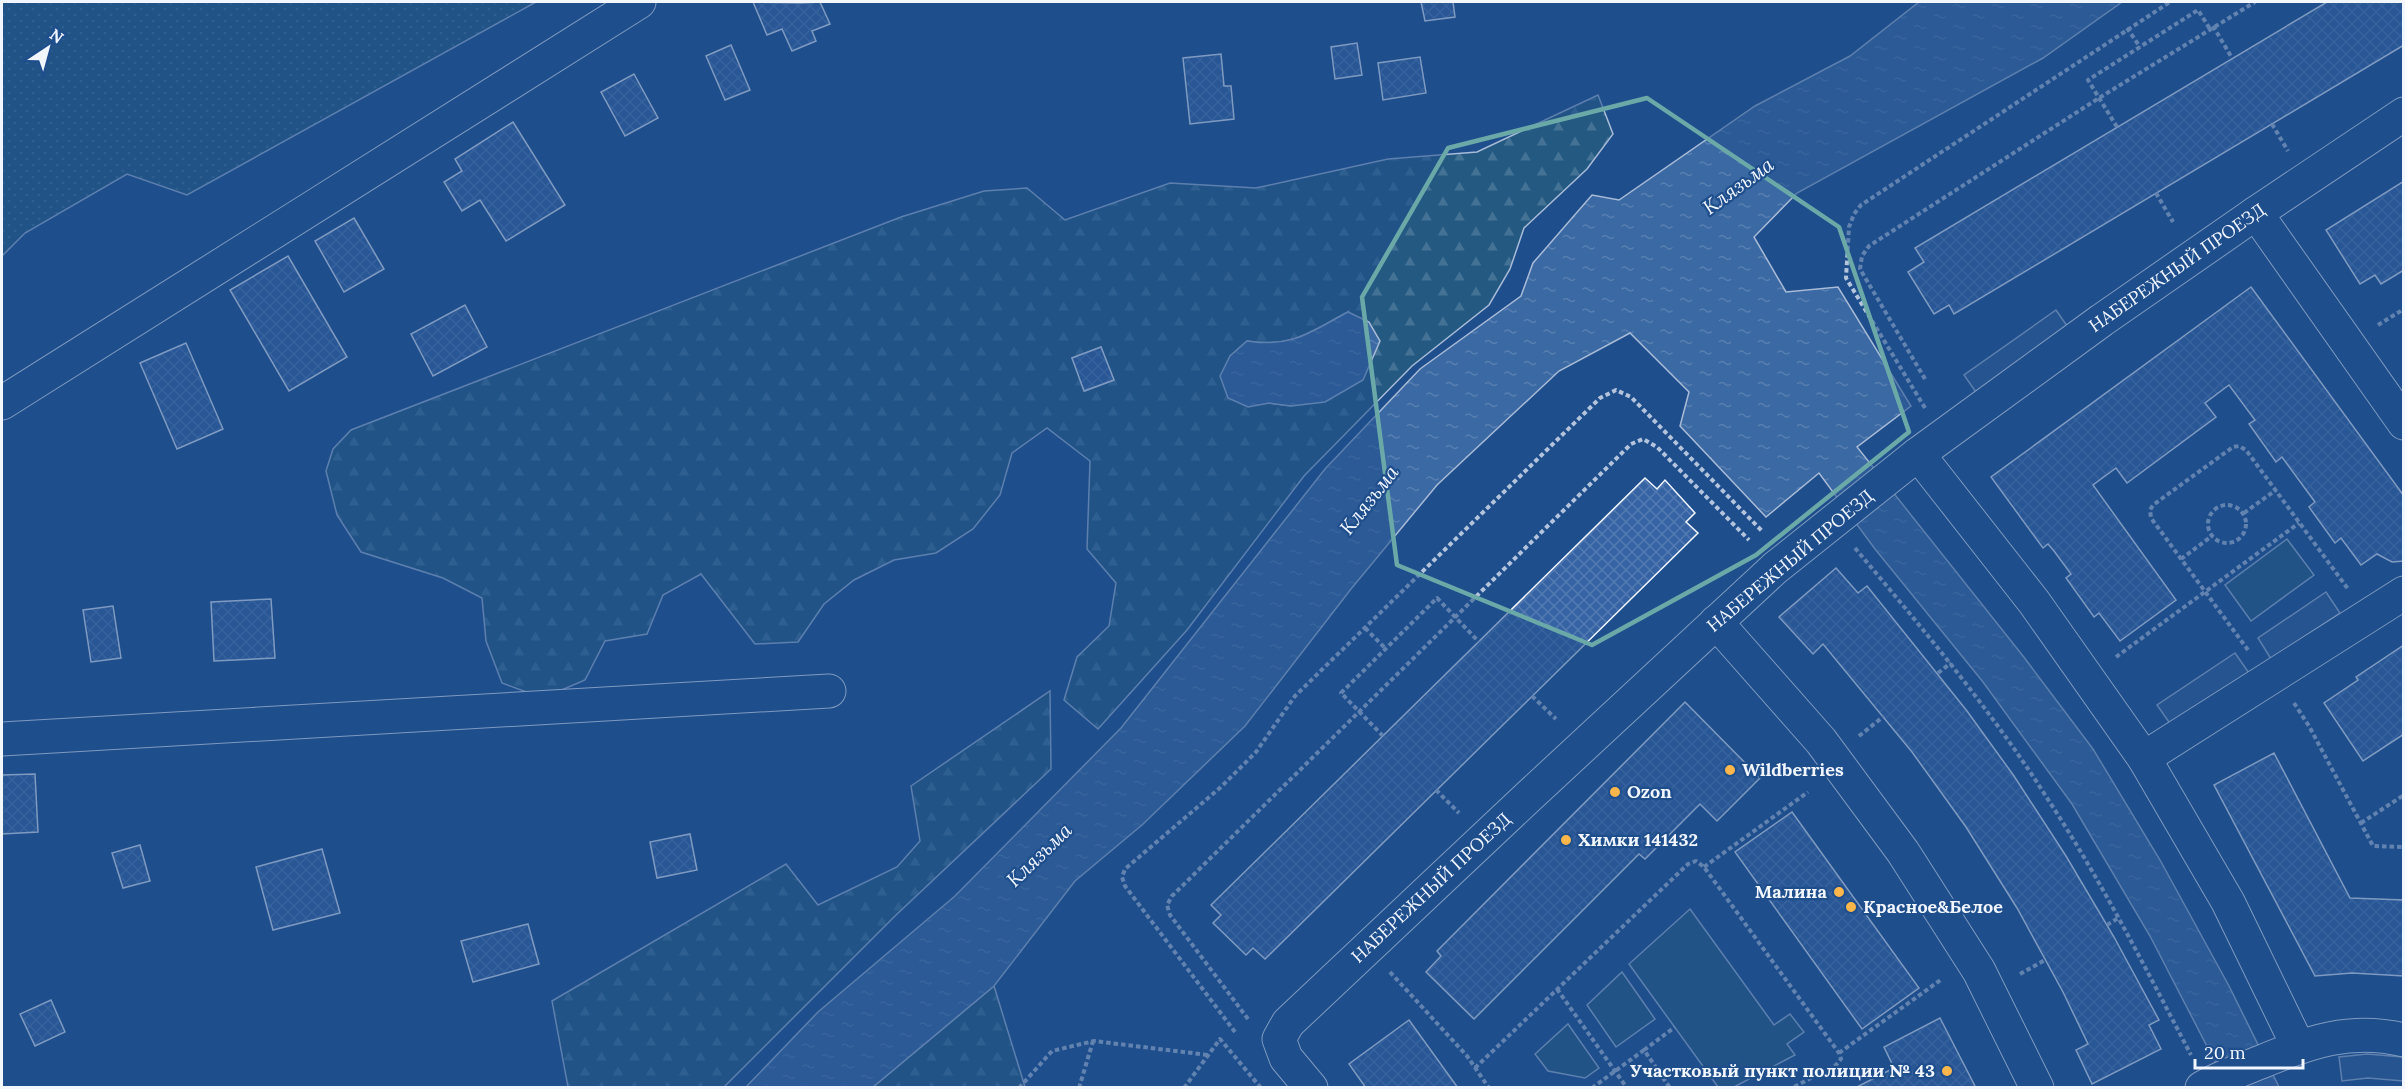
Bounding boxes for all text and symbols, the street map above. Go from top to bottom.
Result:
north arrow [18,18,78,78]
text: N [46,24,68,48]
water label: Клязьма [1697,152,1778,220]
street label: НАБЕРЕЖНЫЙ ПРОЕЗД [2084,198,2269,337]
water label: Клязьма [1334,460,1404,539]
street label: НАБЕРЕЖНЫЙ ПРОЕЗД [1702,484,1877,637]
place label: Wildberries [1742,758,1844,781]
marker: Wildberries [1723,763,1737,777]
place label: Ozon [1627,780,1672,803]
marker: Ozon [1608,785,1622,799]
street label: НАБЕРЕЖНЫЙ ПРОЕЗД [1346,808,1515,968]
water label: Клязьма [1001,817,1077,892]
place label: Химки 141432 [1578,828,1698,851]
marker: Химки 141432 [1559,833,1573,847]
place label: Малина [1755,880,1828,903]
marker: Малина [1832,885,1846,899]
place label: Красное&Белое [1863,895,2003,918]
marker: Красное&Белое [1844,900,1858,914]
scale bar [2195,1032,2303,1070]
text: 20 m [2204,1041,2246,1064]
place label: Участковый пункт полиции № 43 [1630,1059,1935,1082]
marker: Участковый пункт полиции № 43 [1940,1064,1954,1078]

